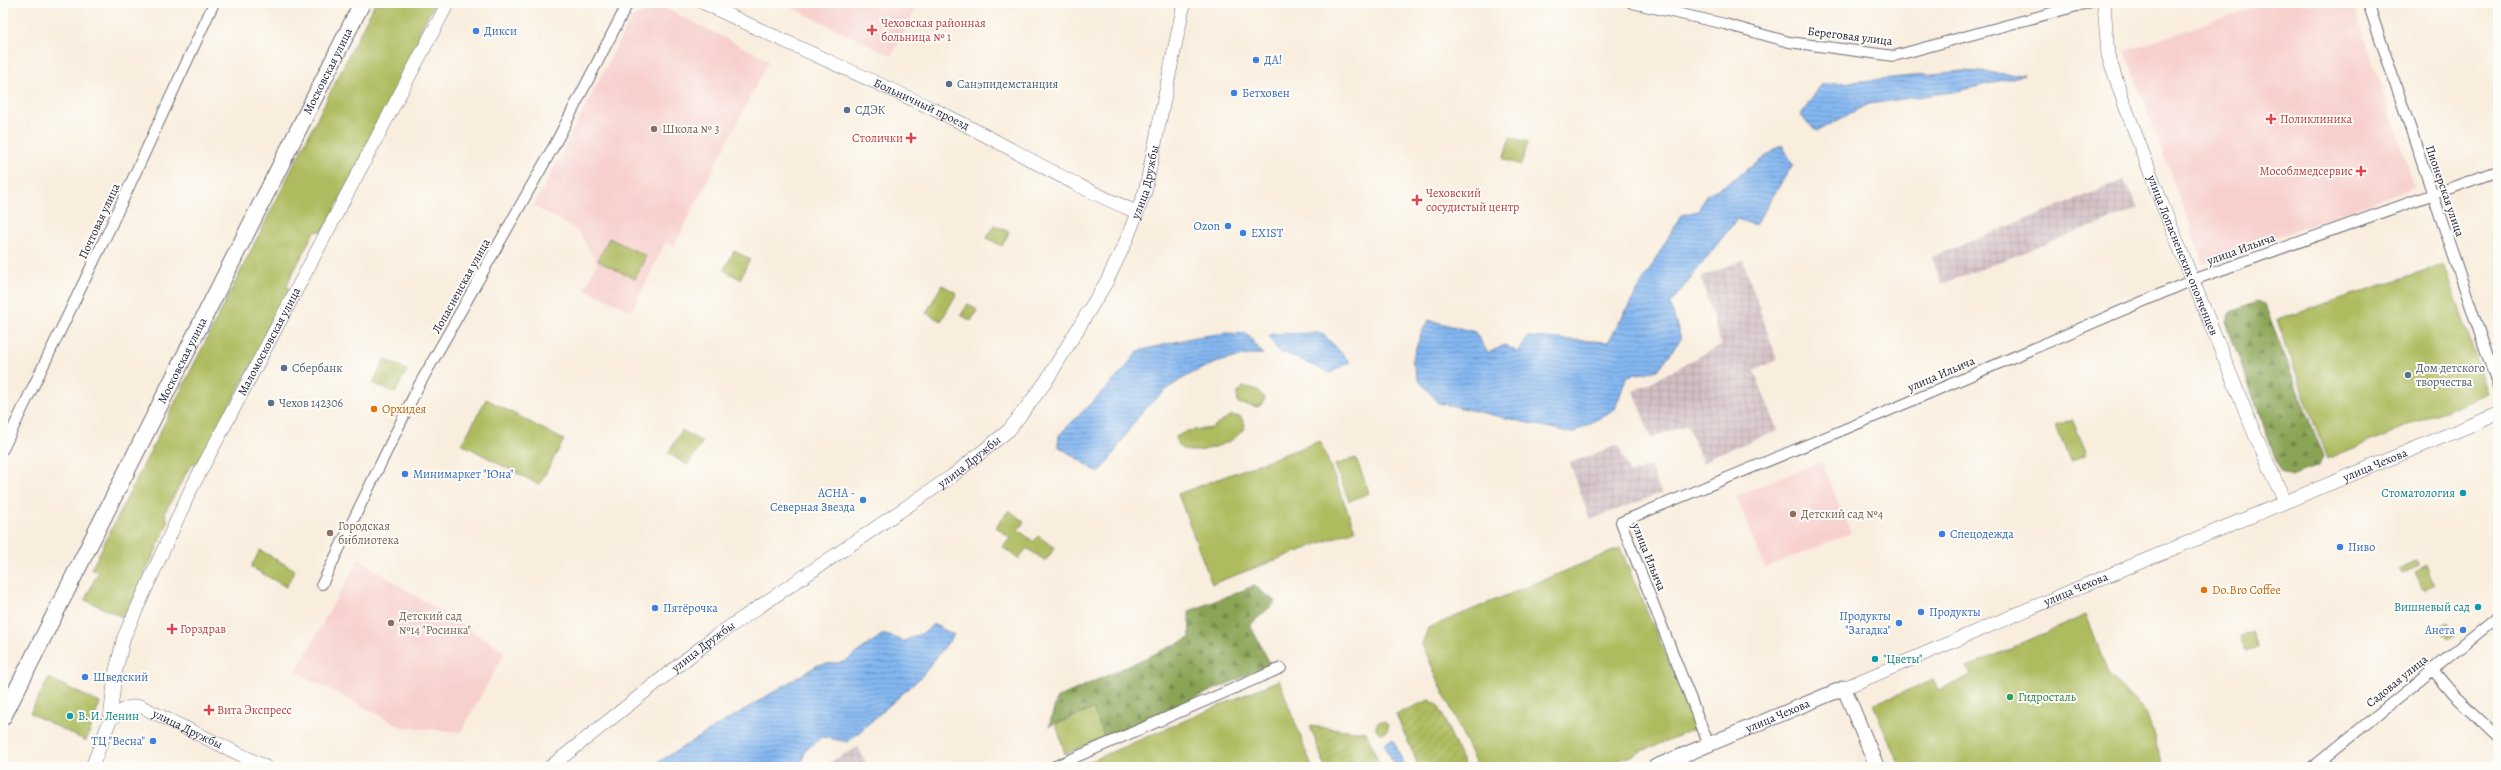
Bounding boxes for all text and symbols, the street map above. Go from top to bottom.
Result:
place label: Чеховская районная больница № 1 [881,15,986,45]
place label: Дикси [484,23,517,39]
street label: Береговая улица [1807,23,1894,49]
marker: Чеховская районная больница № 1 [866,24,878,36]
street label: Московская улица [299,25,356,117]
marker: Дикси [471,26,481,36]
place label: ДА! [1264,52,1282,68]
marker: ДА! [1251,55,1261,65]
street label: Больничный проезд [871,75,973,134]
place label: Санэпидемстанция [957,76,1059,92]
marker: Санэпидемстанция [944,79,954,89]
place label: Бетховен [1242,85,1290,101]
marker: Бетховен [1229,88,1239,98]
place label: СДЭК [855,102,886,118]
marker: СДЭК [842,105,852,115]
place label: Поликлиника [2280,111,2353,127]
marker: Поликлиника [2265,113,2277,125]
place label: Школа № 3 [662,121,719,137]
marker: Школа № 3 [649,124,659,134]
place label: Столички [852,130,903,146]
marker: Столички [906,133,916,143]
street label: Пионерская улица [2422,143,2468,239]
street label: улица Дружбы [1127,144,1162,222]
place label: Мособлмедсервис [2260,163,2353,179]
marker: Мособлмедсервис [2356,166,2366,176]
street label: улица Лопасненских ополченцев [2143,172,2222,338]
street label: Почтовая улица [75,180,124,261]
place label: Чеховский сосудистый центр [1426,185,1519,215]
marker: Чеховский сосудистый центр [1411,194,1423,206]
place label: Ozon [1194,218,1220,234]
marker: Ozon [1223,221,1233,231]
place label: EXIST [1251,225,1284,241]
marker: EXIST [1238,228,1248,238]
street label: улица Ильича [2204,229,2278,269]
street label: Лопасненская улица [428,235,494,336]
street label: Маломосковская улица [234,284,304,398]
street label: Московская улица [154,314,211,406]
street label: улица Ильича [1904,352,1977,396]
place label: Сбербанк [292,360,343,376]
place label: Дом детского творчества [2416,360,2485,390]
marker: Сбербанк [279,363,289,373]
marker: Дом детского творчества [2403,370,2413,380]
place label: Чехов 142306 [279,395,344,411]
marker: Чехов 142306 [266,398,276,408]
place label: Орхидея [382,401,426,417]
marker: Орхидея [369,404,379,414]
street label: улица Дружбы [934,432,1004,492]
street label: улица Чехова [2340,444,2410,486]
place label: Минимаркет "Юна" [413,466,514,482]
marker: Минимаркет "Юна" [400,469,410,479]
place label: АСНА - Северная Звезда [770,485,855,515]
place label: Стоматология [2381,485,2455,501]
marker: Стоматология [2458,488,2468,498]
marker: АСНА - Северная Звезда [858,495,868,505]
place label: Детский сад №4 [1801,506,1884,522]
marker: Детский сад №4 [1788,509,1798,519]
place label: Городская библиотека [338,518,399,548]
street label: улица Ильича [1628,520,1670,594]
place label: Спецодежда [1950,526,2014,542]
marker: Городская библиотека [325,528,335,538]
marker: Спецодежда [1937,529,1947,539]
place label: Пиво [2348,539,2375,555]
marker: Пиво [2335,542,2345,552]
street label: улица Чехова [2040,568,2111,610]
place label: Do.Bro Coffee [2212,582,2281,598]
marker: Do.Bro Coffee [2199,585,2209,595]
place label: Вишневый сад [2394,599,2470,615]
place label: Пятёрочка [663,600,718,616]
marker: Вишневый сад [2473,602,2483,612]
marker: Пятёрочка [650,603,660,613]
place label: Продукты [1929,604,1981,620]
marker: Продукты [1916,607,1926,617]
place label: Детский сад №14 "Росинка" [399,608,472,638]
place label: Продукты "Загадка" [1839,608,1891,638]
street label: улица Дружбы [667,617,738,676]
marker: Детский сад №14 "Росинка" [386,618,396,628]
marker: Продукты "Загадка" [1894,618,1904,628]
place label: Горздрав [180,621,226,637]
place label: Анета [2424,622,2455,638]
marker: Горздрав [167,624,177,634]
marker: Анета [2458,625,2468,635]
place label: "Цветы" [1883,651,1923,667]
street label: Садовая улица [2363,651,2432,711]
marker: "Цветы" [1870,654,1880,664]
place label: Шведский [93,669,148,685]
marker: Шведский [80,672,90,682]
place label: Гидросталь [2018,689,2077,705]
marker: Гидросталь [2005,692,2015,702]
street label: улица Чехова [1742,695,1813,737]
place label: Вита Экспресс [217,702,292,718]
street label: улица Дружбы [149,705,225,753]
marker: Вита Экспресс [204,705,214,715]
place label: В. И. Ленин [78,708,139,724]
marker: В. И. Ленин [65,711,75,721]
place label: ТЦ "Весна" [91,733,145,749]
marker: ТЦ "Весна" [148,736,158,746]

